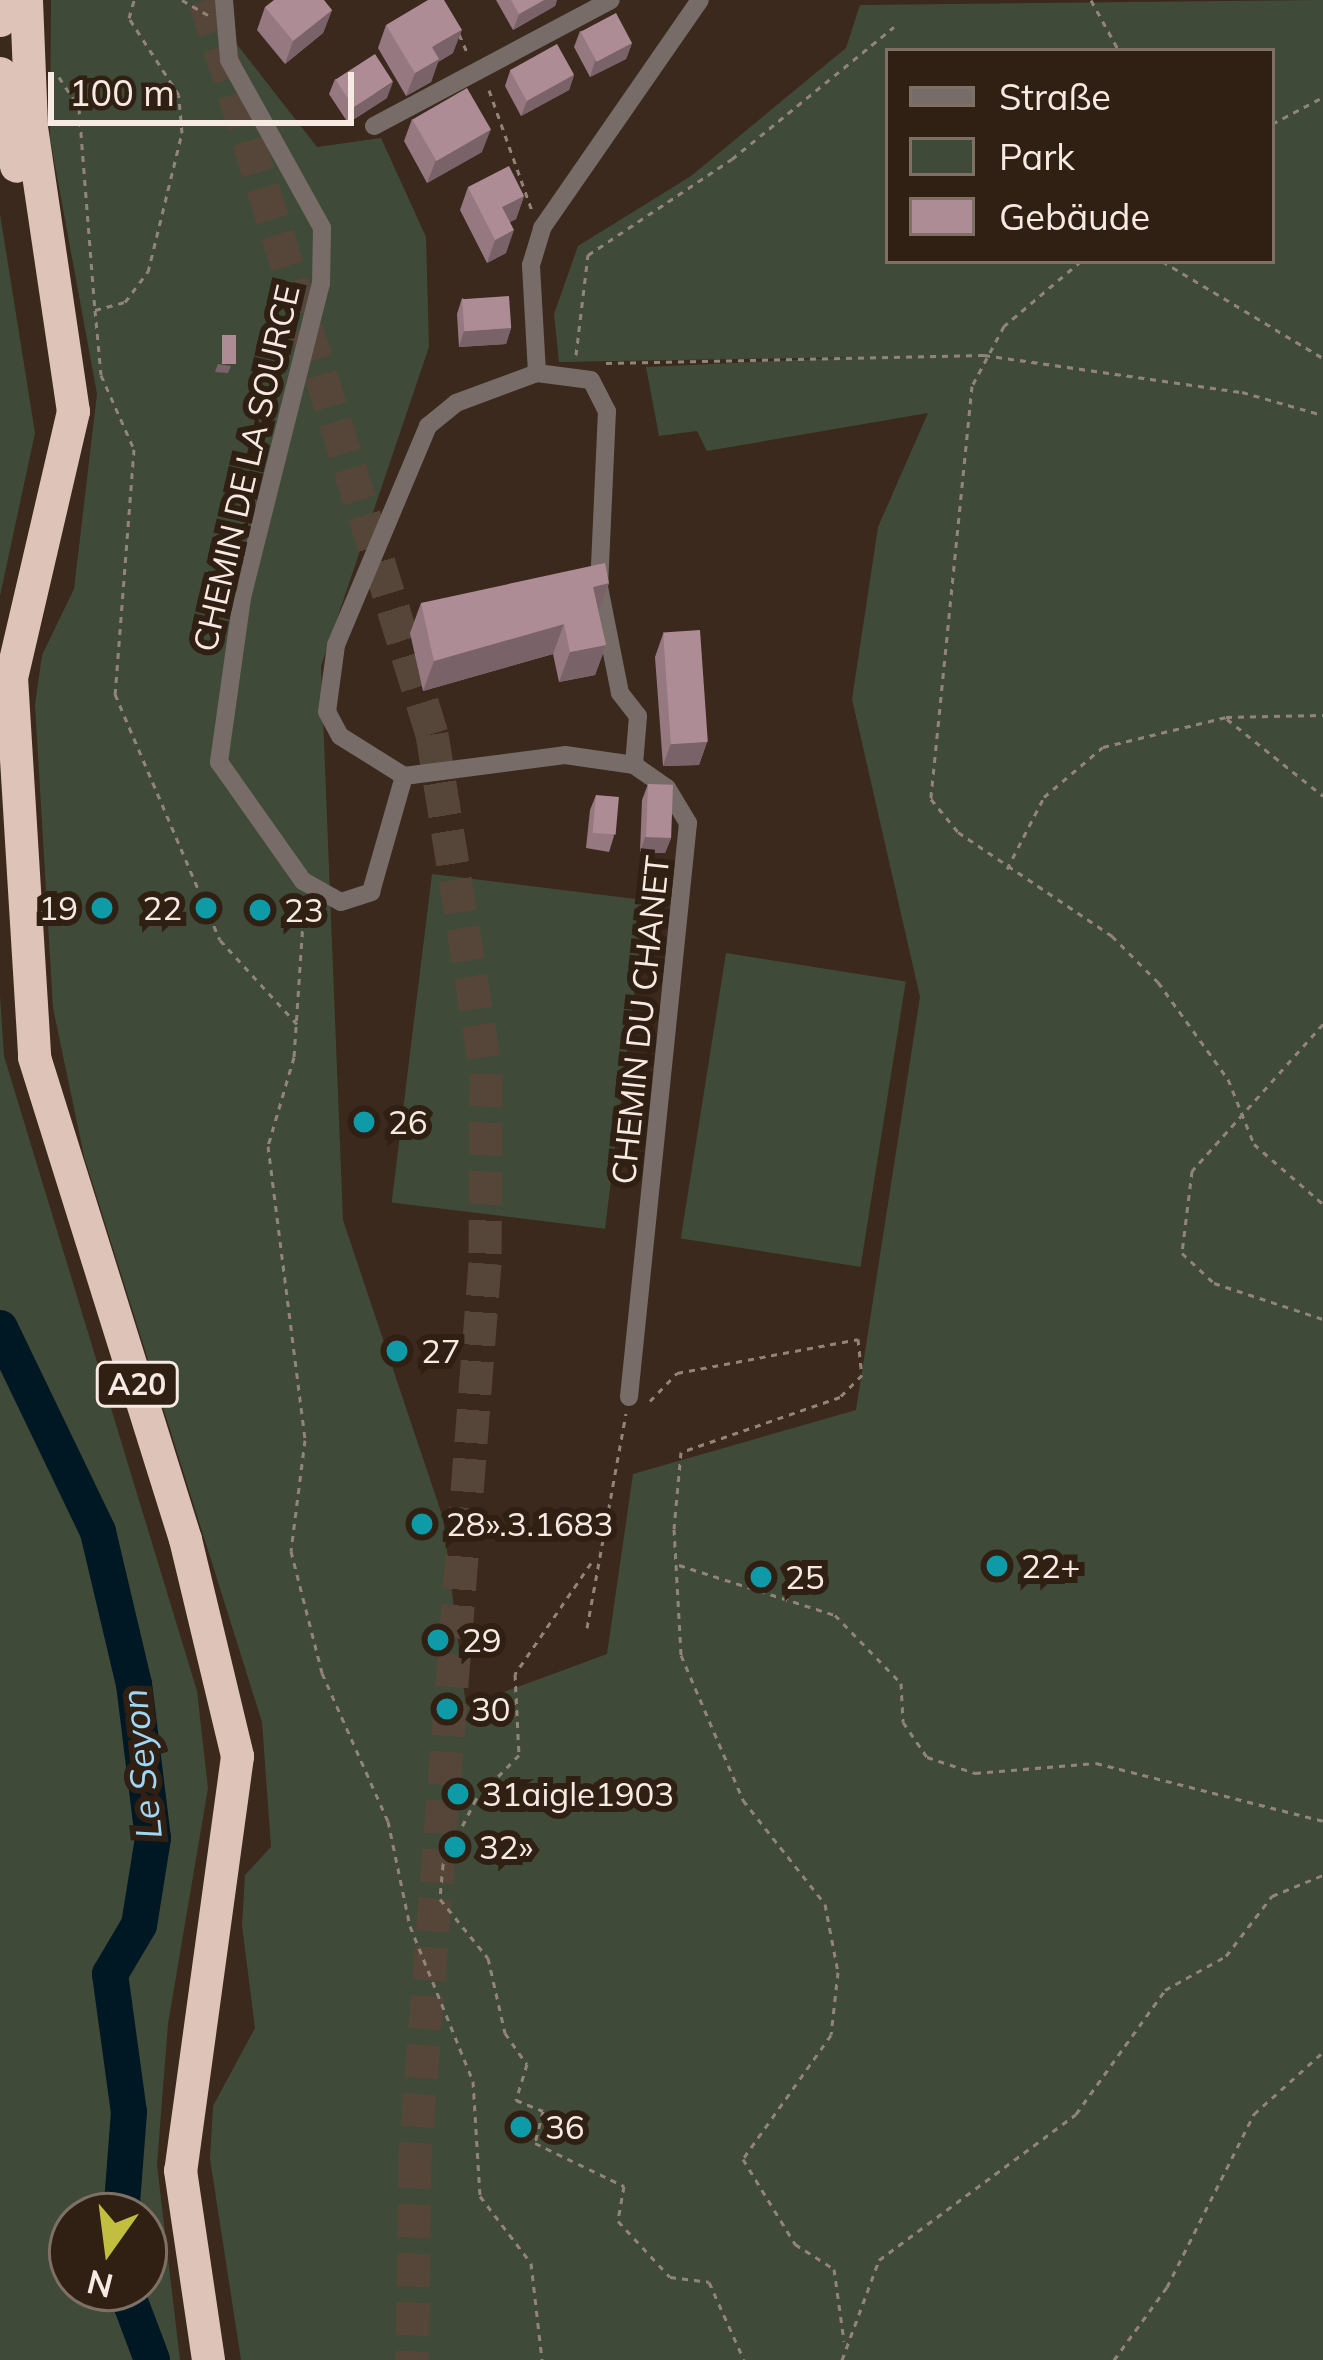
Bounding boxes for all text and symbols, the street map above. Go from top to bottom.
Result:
scale bar [54,48,360,122]
legend [885,48,1275,264]
text: 100 m [69,70,175,115]
text: Straße [999,74,1111,119]
text: Park [999,134,1075,179]
text: Gebäude [999,194,1150,239]
street label: CHEMIN DE LA SOURCE [185,281,307,655]
street label: CHEMIN DU CHANET [603,854,677,1186]
place label: 19 [38,888,78,928]
place label: 22 [142,888,182,928]
place label: 23 [284,890,324,930]
marker: 19 [89,895,115,921]
marker: 22 [193,895,219,921]
marker: 23 [247,897,273,923]
place label: 26 [388,1102,428,1142]
marker: 26 [351,1109,377,1135]
place label: 27 [421,1331,461,1371]
marker: 27 [384,1338,410,1364]
road number: A20 [95,1360,179,1408]
place label: 28».3.1683 [446,1504,613,1544]
marker: 28».3.1683 [409,1511,435,1537]
place label: 22+ [1021,1546,1080,1586]
marker: 22+ [984,1553,1010,1579]
place label: 25 [785,1557,825,1597]
marker: 25 [748,1564,774,1590]
place label: 29 [462,1620,502,1660]
marker: 29 [425,1627,451,1653]
water label: Le Seyon [112,1687,170,1841]
place label: 30 [471,1689,511,1729]
marker: 30 [434,1696,460,1722]
place label: 31aigle1903 [482,1774,674,1814]
marker: 31aigle1903 [445,1781,471,1807]
place label: 32» [479,1827,533,1867]
marker: 32» [442,1834,468,1860]
place label: 36 [545,2107,585,2147]
marker: 36 [508,2114,534,2140]
north arrow [48,2192,168,2312]
text: N [83,2262,117,2307]

